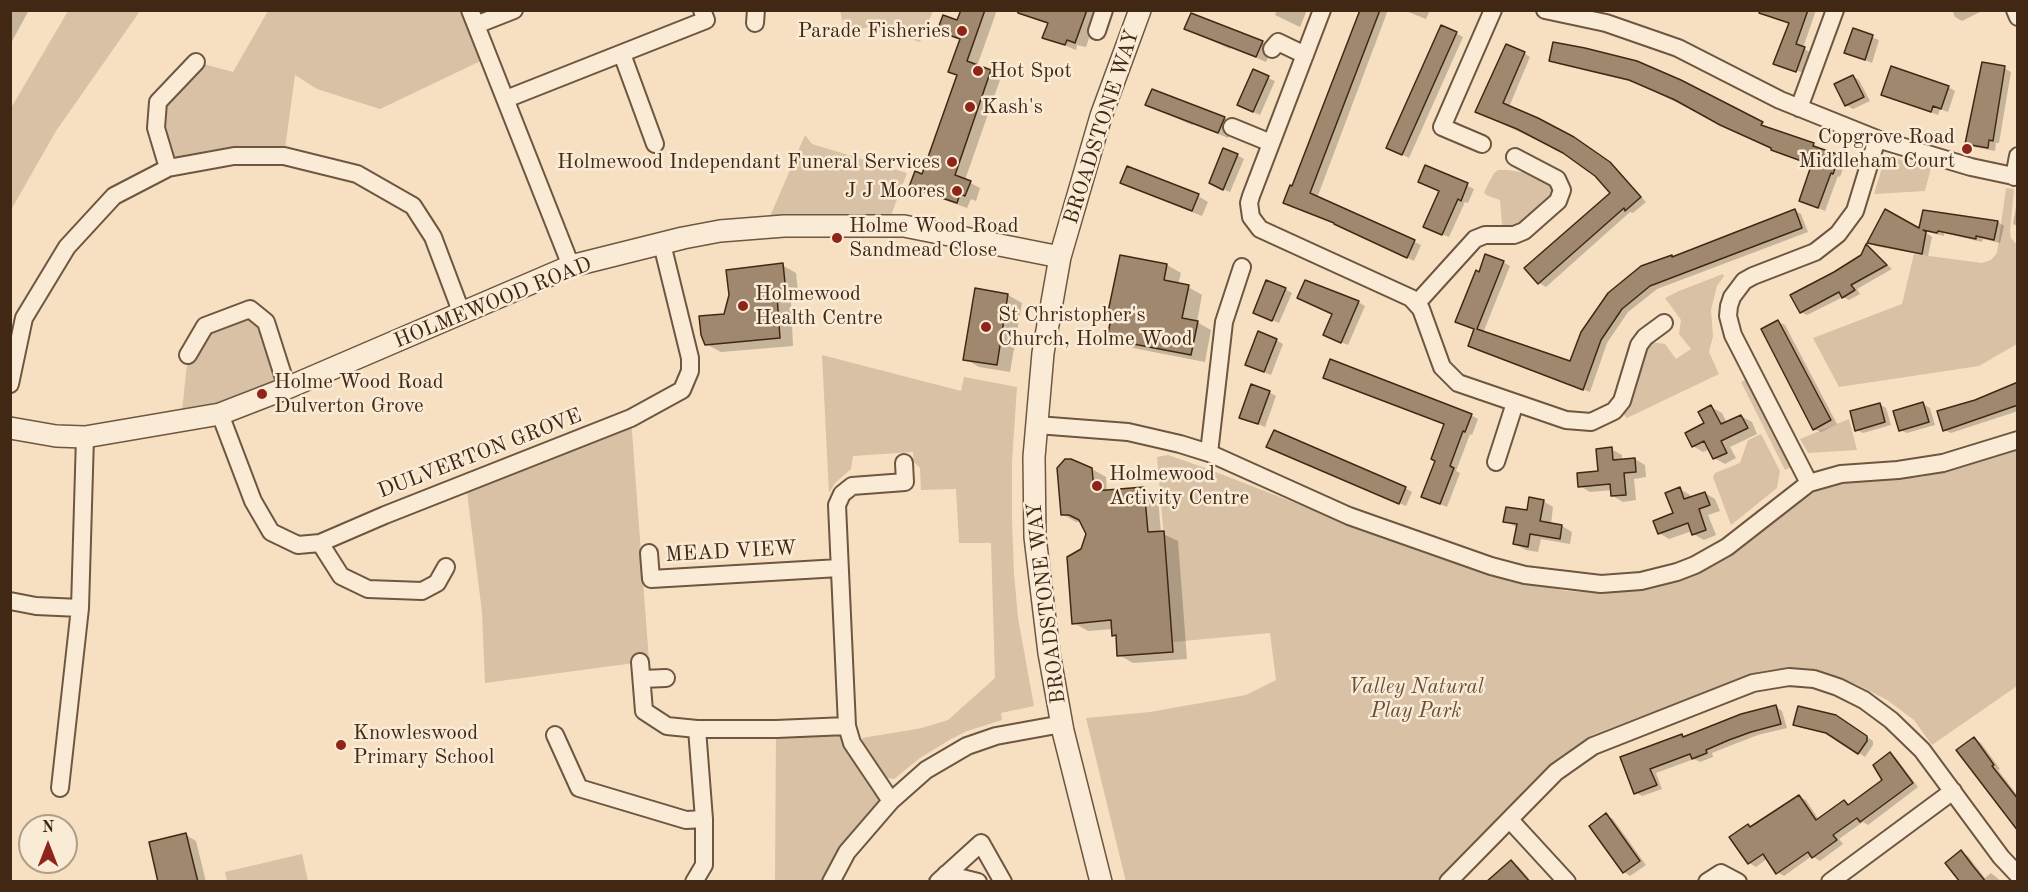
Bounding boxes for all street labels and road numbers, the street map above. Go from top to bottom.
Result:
street label: BROADSTONE WAY [1059,27,1145,227]
street label: HOLMEWOOD ROAD [390,252,596,354]
street label: DULVERTON GROVE [375,404,585,504]
street label: BROADSTONE WAY [1022,501,1072,705]
street label: MEAD VIEW [665,536,797,568]

